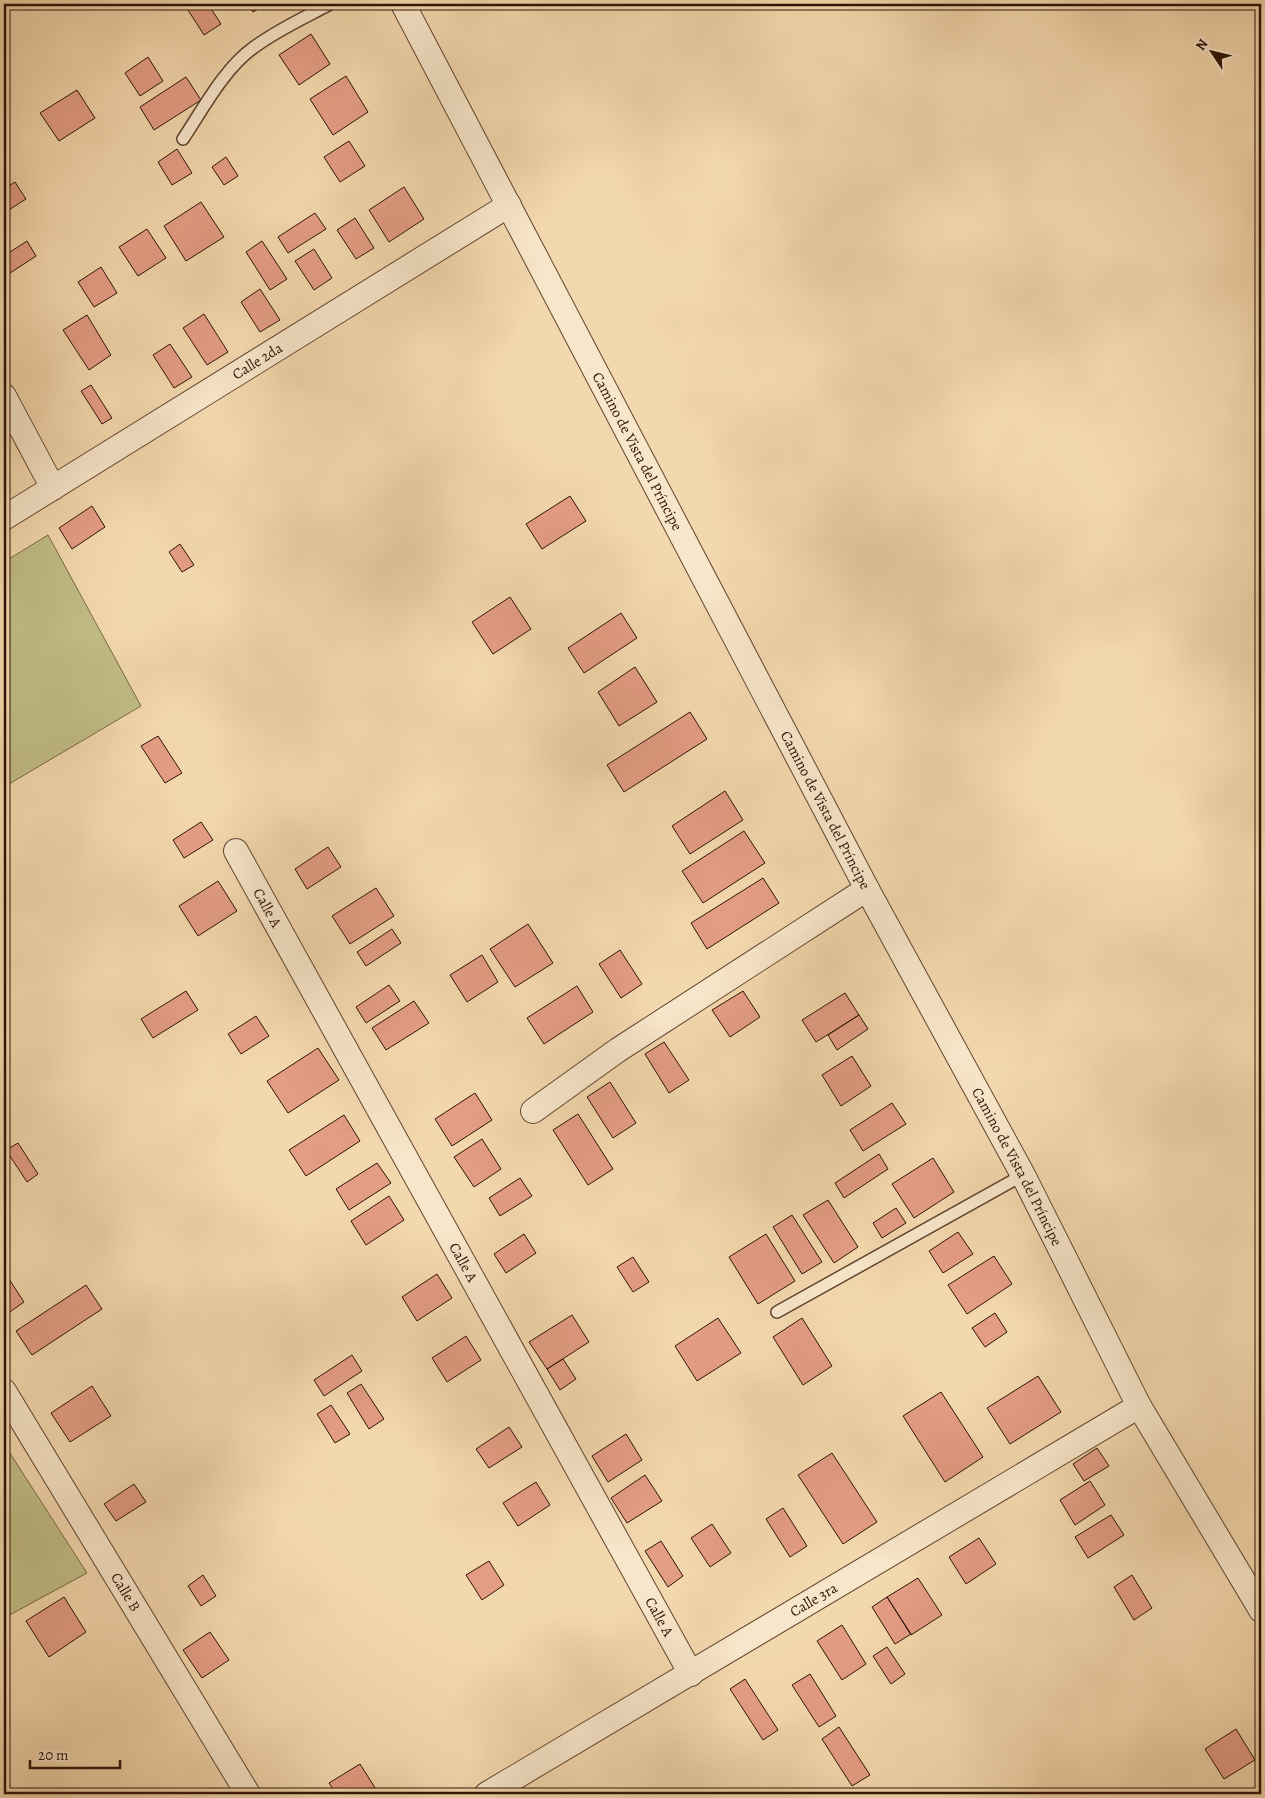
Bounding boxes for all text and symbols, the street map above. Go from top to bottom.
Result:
north arrow [1188,28,1238,78]
text: N [1191,35,1212,54]
street label: Calle 2da [228,338,286,384]
street label: Camino de Vista del Príncipe [588,368,687,534]
street label: Camino de Vista del Príncipe [776,727,875,893]
street label: Calle A [248,885,287,931]
street label: Camino de Vista del Príncipe [967,1084,1067,1250]
street label: Calle A [444,1239,482,1286]
street label: Calle B [106,1569,145,1615]
street label: Calle 3ra [786,1578,841,1622]
street label: Calle A [640,1593,678,1640]
scale bar [30,1738,120,1770]
text: 20 m [38,1745,69,1765]

